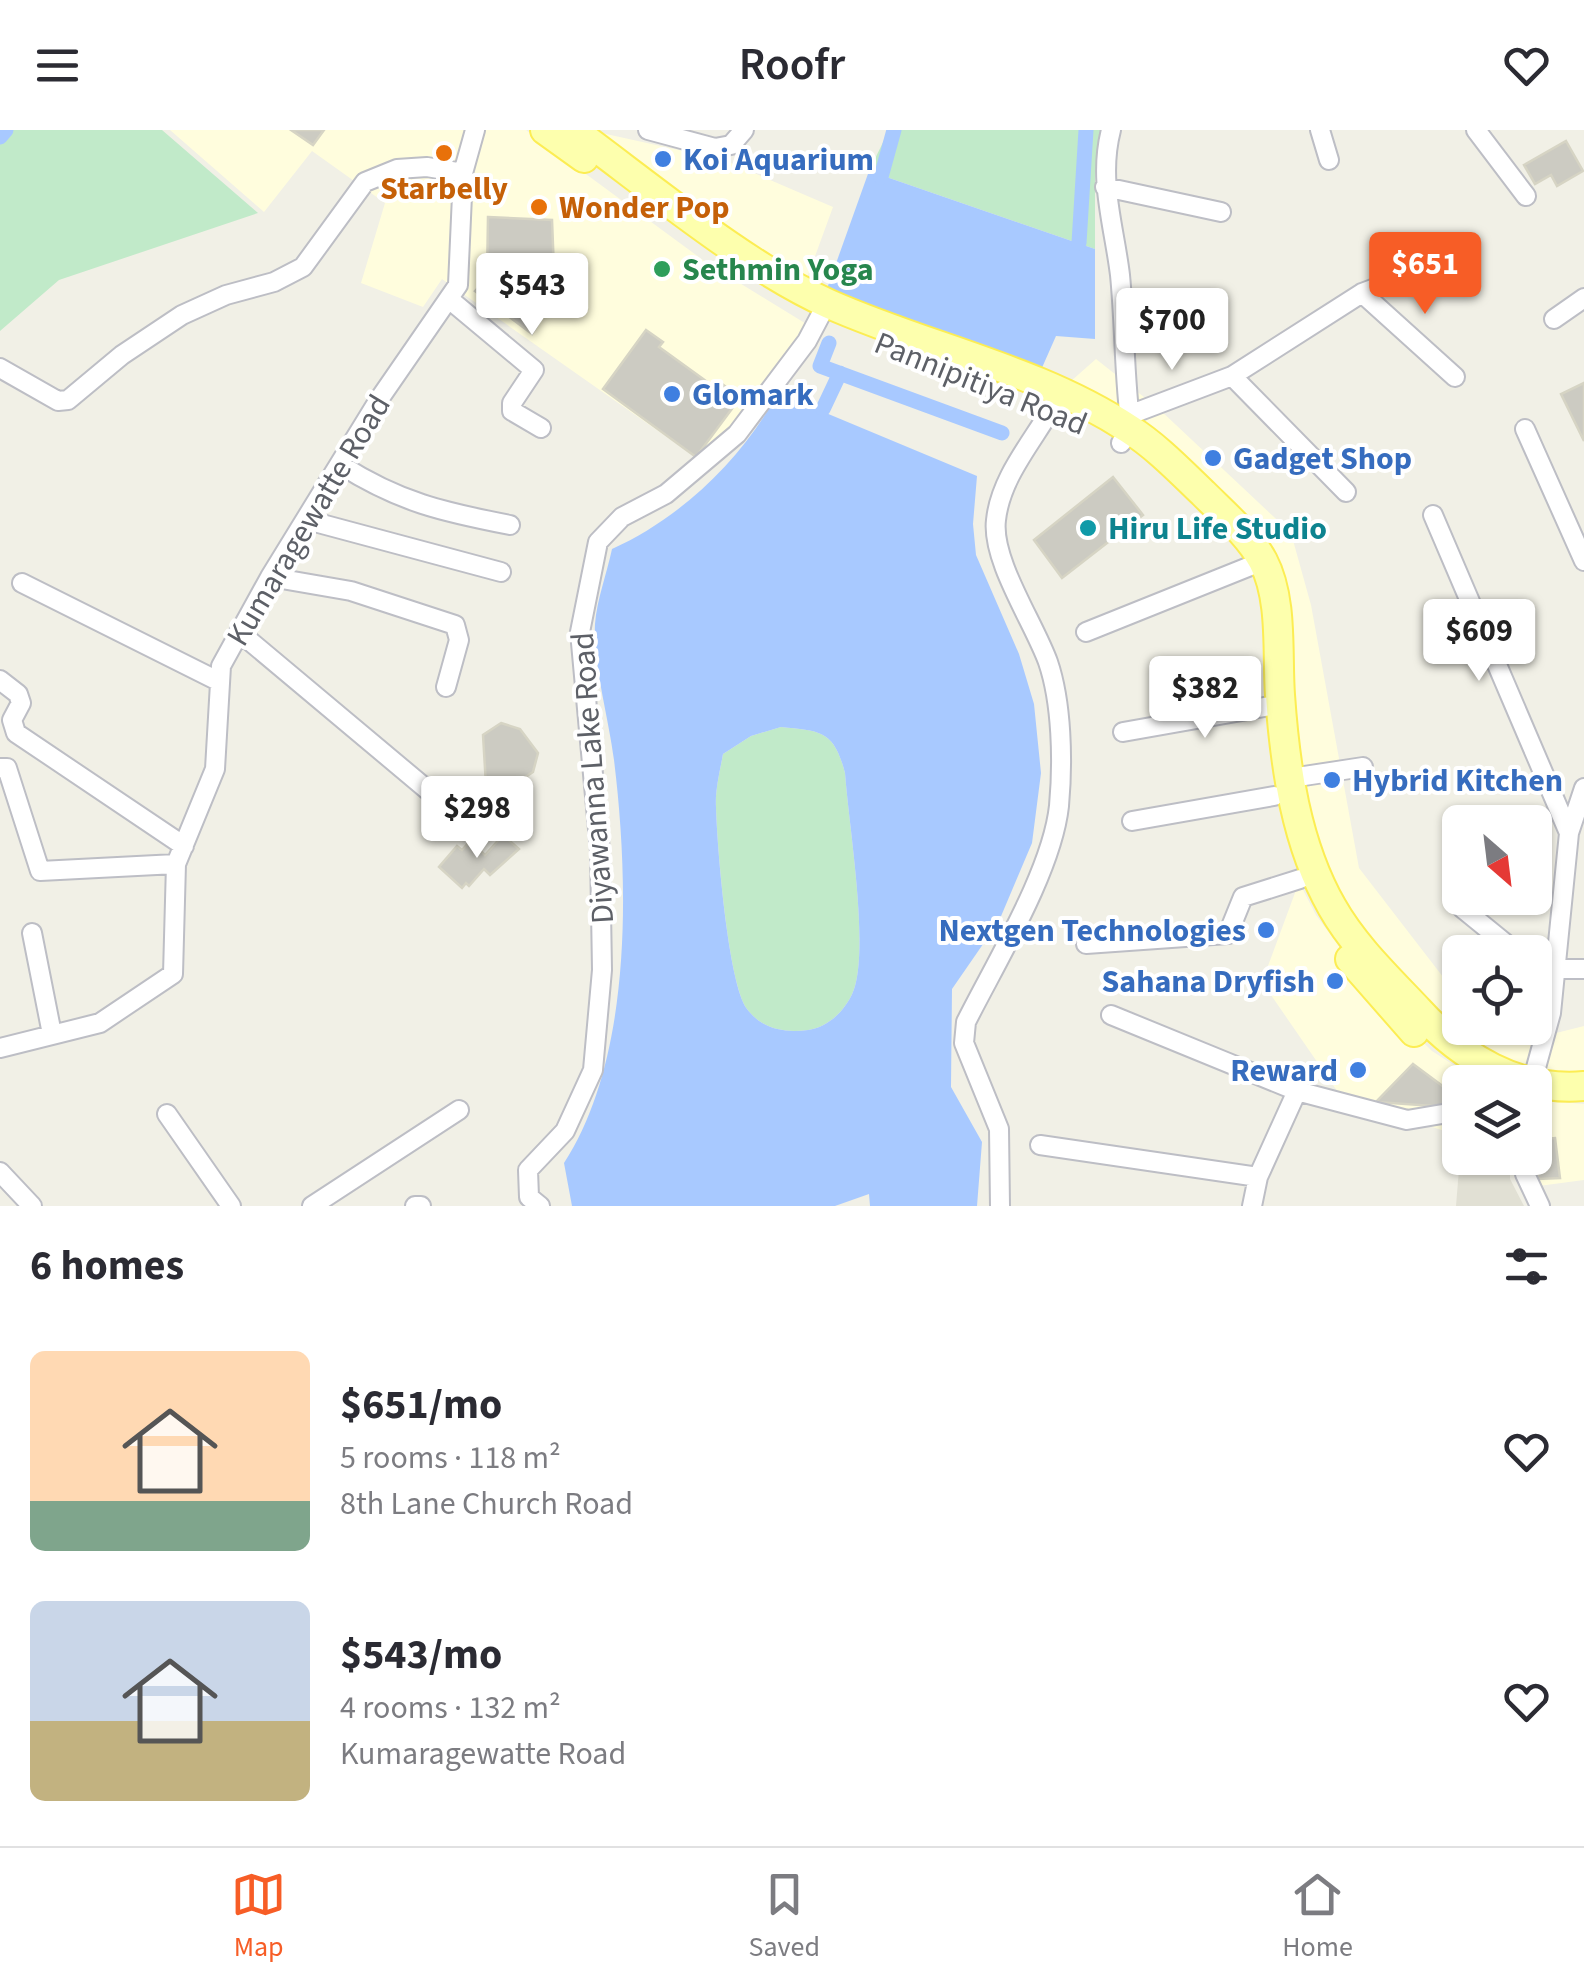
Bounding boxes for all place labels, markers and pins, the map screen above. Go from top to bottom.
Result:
place label: Koi Aquarium [683,137,874,183]
marker: Starbelly [433,142,455,164]
marker: Koi Aquarium [652,148,674,170]
place label: Starbelly [380,166,508,212]
place label: Wonder Pop [559,185,730,231]
marker: Wonder Pop [528,196,550,218]
pin: $651 [1366,232,1484,317]
place label: Sethmin Yoga [682,247,874,293]
pin: $543 [473,253,591,338]
marker: Sethmin Yoga [651,258,673,280]
pin: $700 [1113,288,1231,373]
place label: Glomark [692,372,814,418]
marker: Glomark [661,383,683,405]
place label: Gadget Shop [1233,436,1412,482]
marker: Gadget Shop [1202,447,1224,469]
place label: Hiru Life Studio [1108,506,1327,552]
marker: Hiru Life Studio [1077,517,1099,539]
pin: $609 [1420,599,1538,684]
pin: $382 [1146,656,1264,741]
place label: Hybrid Kitchen [1352,758,1563,804]
marker: Hybrid Kitchen [1321,769,1343,791]
pin: $298 [418,776,536,861]
place label: Nextgen Technologies [939,908,1246,954]
marker: Nextgen Technologies [1255,919,1277,941]
place label: Sahana Dryfish [1101,959,1315,1005]
marker: Sahana Dryfish [1324,970,1346,992]
place label: Reward [1230,1048,1338,1094]
marker: Reward [1347,1059,1369,1081]

